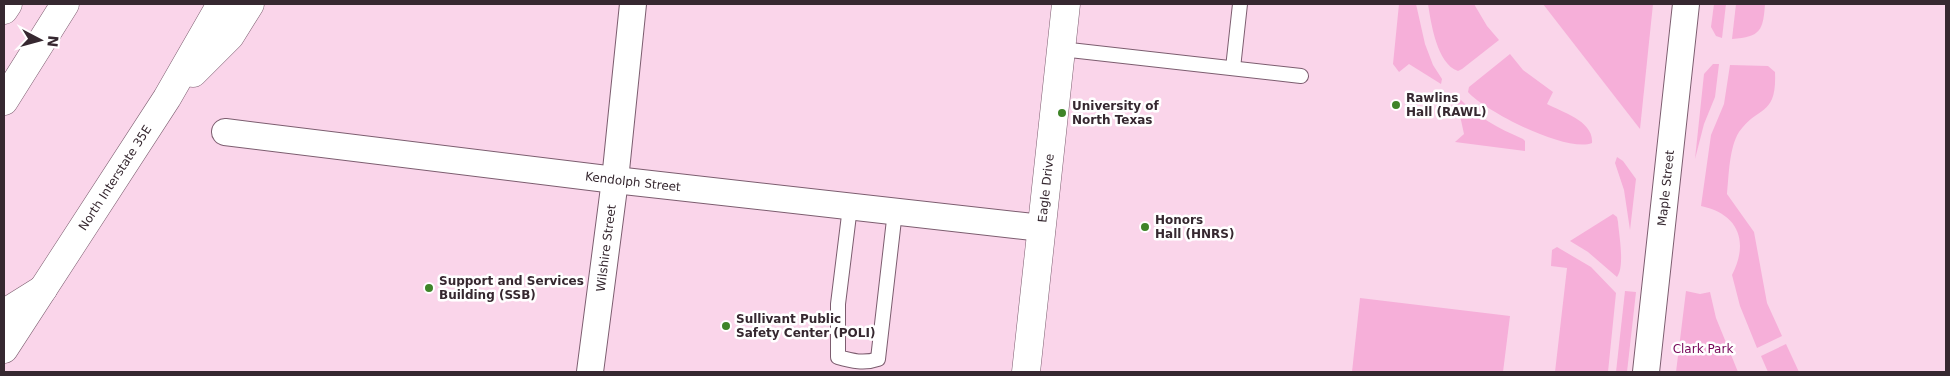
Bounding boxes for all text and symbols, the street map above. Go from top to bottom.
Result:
north arrow [15,15,65,65]
text: N [44,35,61,48]
place label: Rawlins Hall (RAWL) [1406,91,1486,119]
place label: University of North Texas [1072,99,1160,127]
marker: Rawlins Hall (RAWL) [1390,99,1402,111]
marker: University of North Texas [1056,107,1068,119]
street label: North Interstate 35E [76,123,154,233]
street label: Maple Street [1655,149,1677,227]
street label: Eagle Drive [1035,153,1057,223]
street label: Kendolph Street [584,169,682,194]
street label: Wilshire Street [594,203,619,293]
place label: Honors Hall (HNRS) [1155,213,1234,241]
marker: Honors Hall (HNRS) [1139,221,1151,233]
place label: Support and Services Building (SSB) [439,274,584,302]
marker: Support and Services Building (SSB) [423,282,435,294]
place label: Sullivant Public Safety Center (POLI) [736,312,875,340]
marker: Sullivant Public Safety Center (POLI) [720,320,732,332]
park label: Clark Park [1673,342,1733,356]

